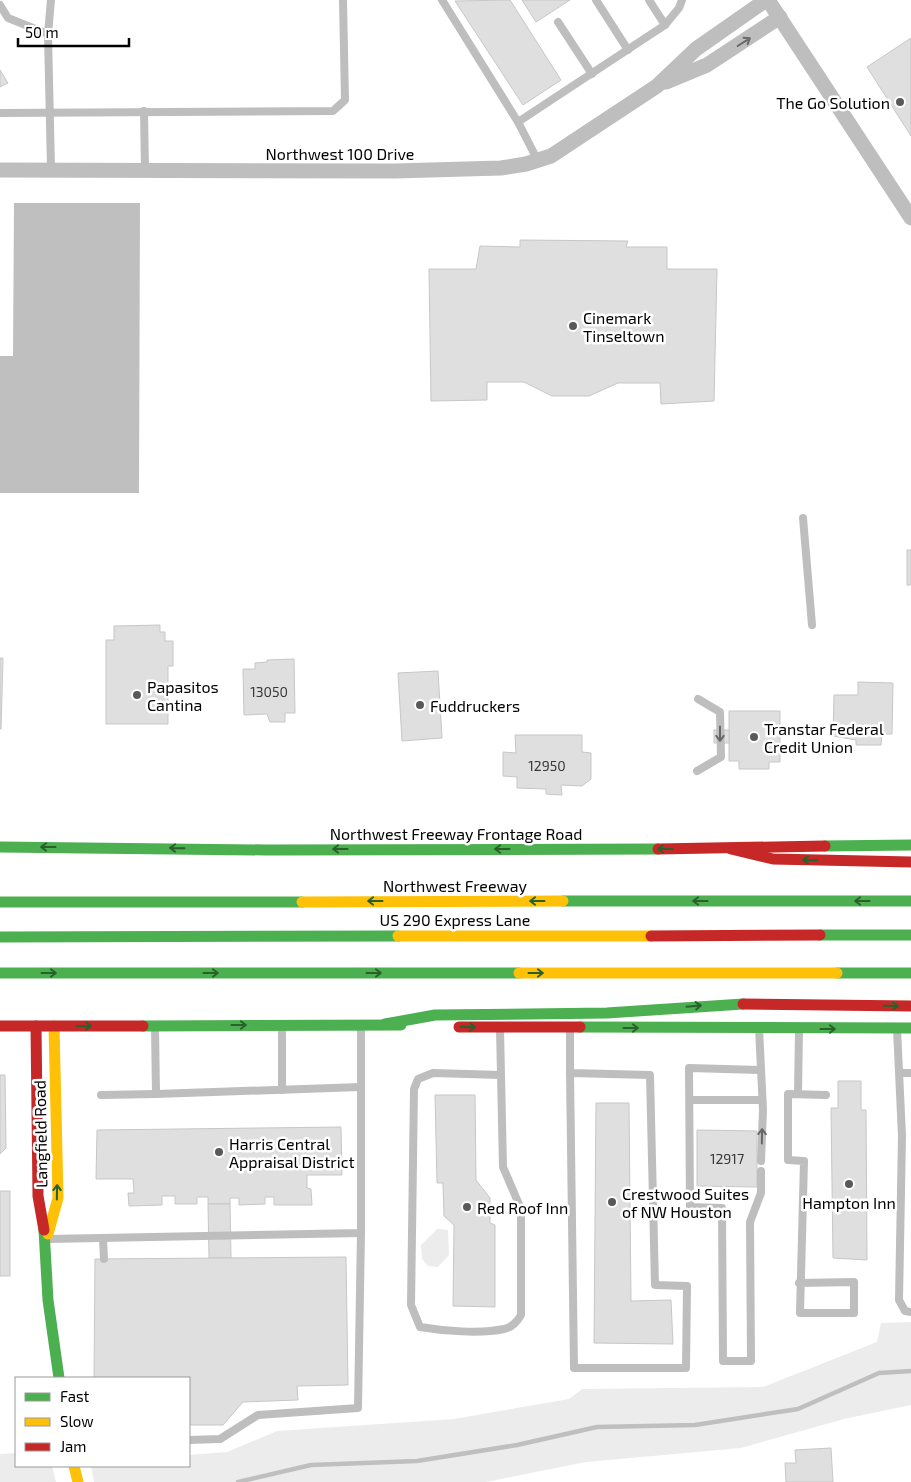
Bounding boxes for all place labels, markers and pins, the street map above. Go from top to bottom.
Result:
place label: The Go Solution [776,93,890,112]
marker: The Go Solution [894,96,906,108]
place label: Cinemark Tinseltown [583,308,665,345]
marker: Cinemark Tinseltown [567,320,579,332]
place label: Papasitos Cantina [147,677,219,714]
marker: Papasitos Cantina [131,689,143,701]
place label: Fuddruckers [430,696,520,715]
marker: Fuddruckers [414,699,426,711]
place label: Transtar Federal Credit Union [764,719,884,756]
marker: Transtar Federal Credit Union [748,731,760,743]
place label: Harris Central Appraisal District [229,1134,355,1171]
marker: Harris Central Appraisal District [213,1146,225,1158]
marker: Hampton Inn [843,1178,855,1190]
place label: Crestwood Suites of NW Houston [622,1184,749,1221]
place label: Hampton Inn [802,1193,896,1212]
marker: Crestwood Suites of NW Houston [606,1196,618,1208]
place label: Red Roof Inn [477,1198,568,1217]
marker: Red Roof Inn [461,1201,473,1213]

